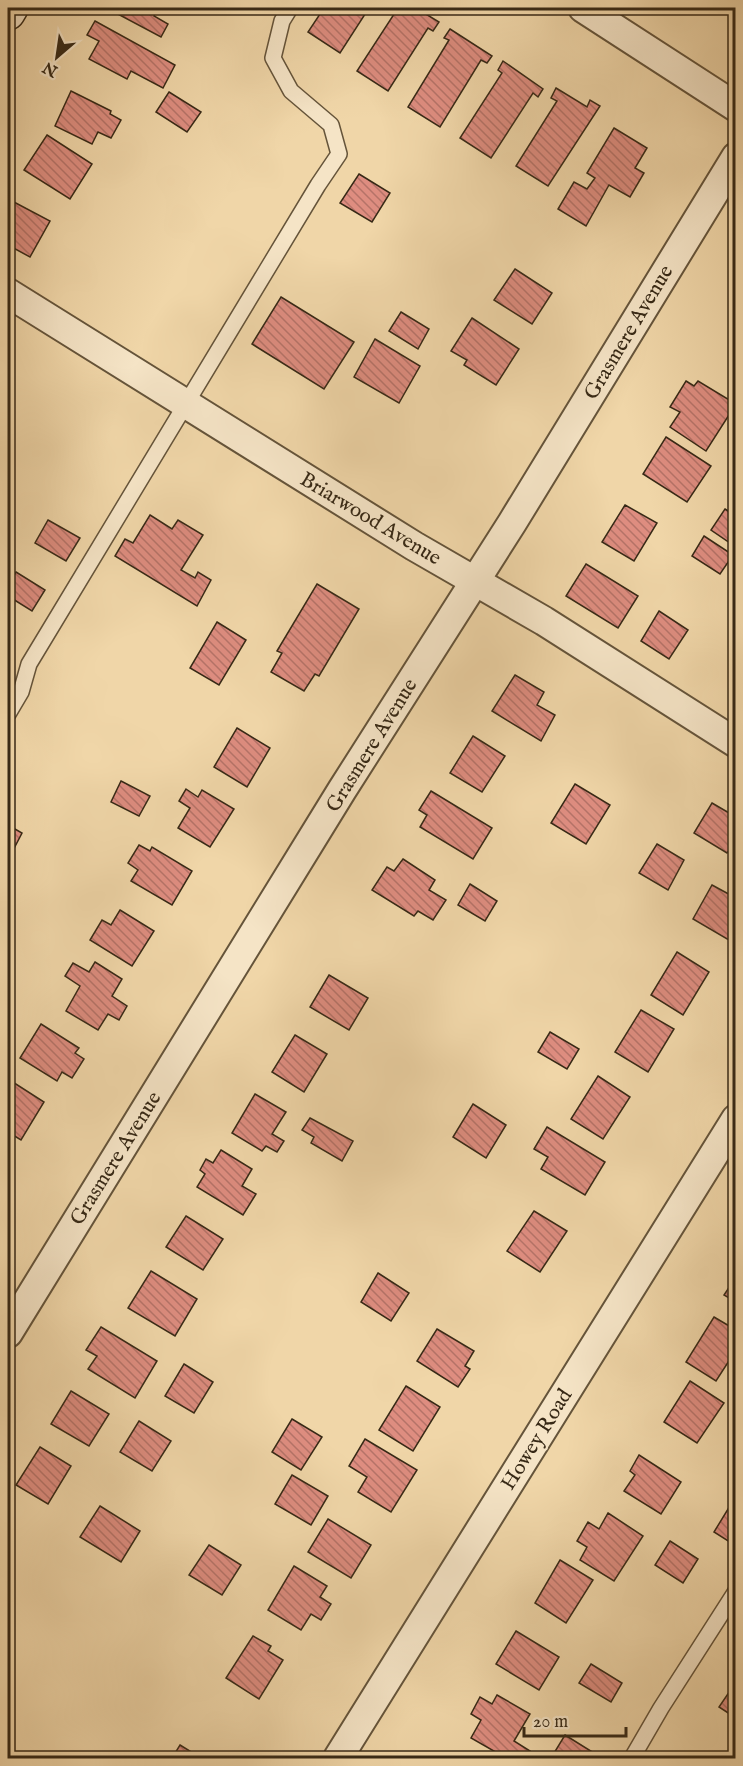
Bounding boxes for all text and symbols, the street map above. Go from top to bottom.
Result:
north arrow [27,27,87,87]
text: N [40,56,62,81]
street label: Grasmere Avenue [578,260,680,405]
street label: Briarwood Avenue [295,466,446,572]
street label: Grasmere Avenue [320,674,424,818]
street label: Grasmere Avenue [64,1087,168,1231]
street label: Howey Road [495,1383,579,1496]
scale bar [524,1700,626,1738]
text: 20 m [533,1711,568,1734]

